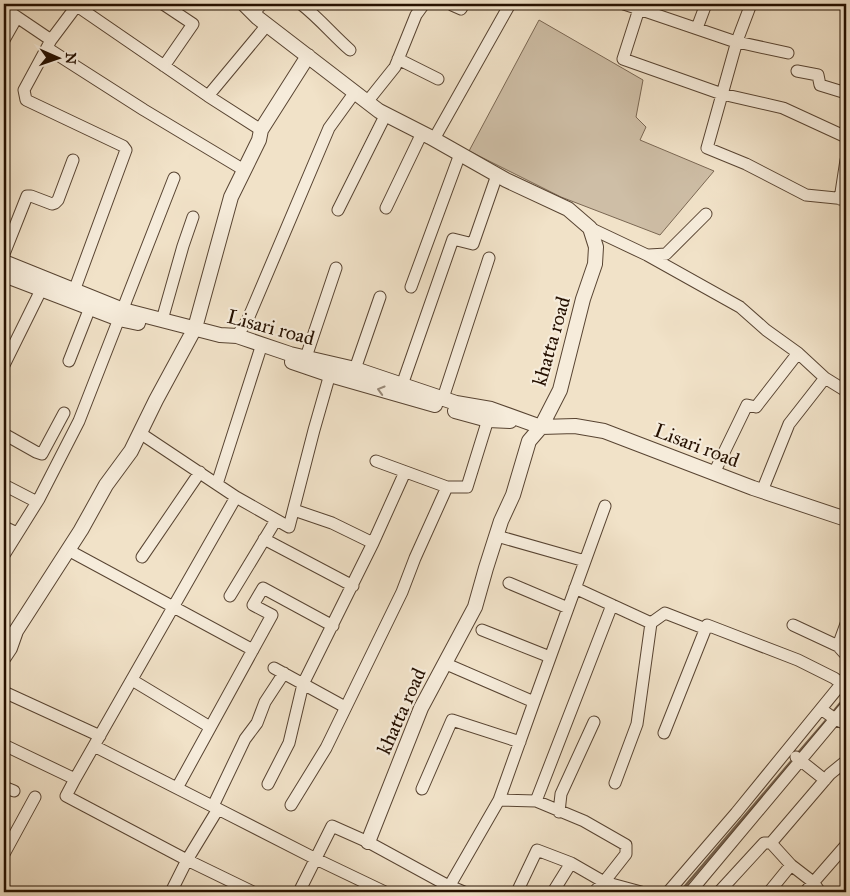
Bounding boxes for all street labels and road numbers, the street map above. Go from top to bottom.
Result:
street label: khatta road [527,294,575,388]
street label: Lisari road [225,304,317,350]
street label: Lisari road [651,418,743,472]
street label: khatta road [371,664,431,758]

